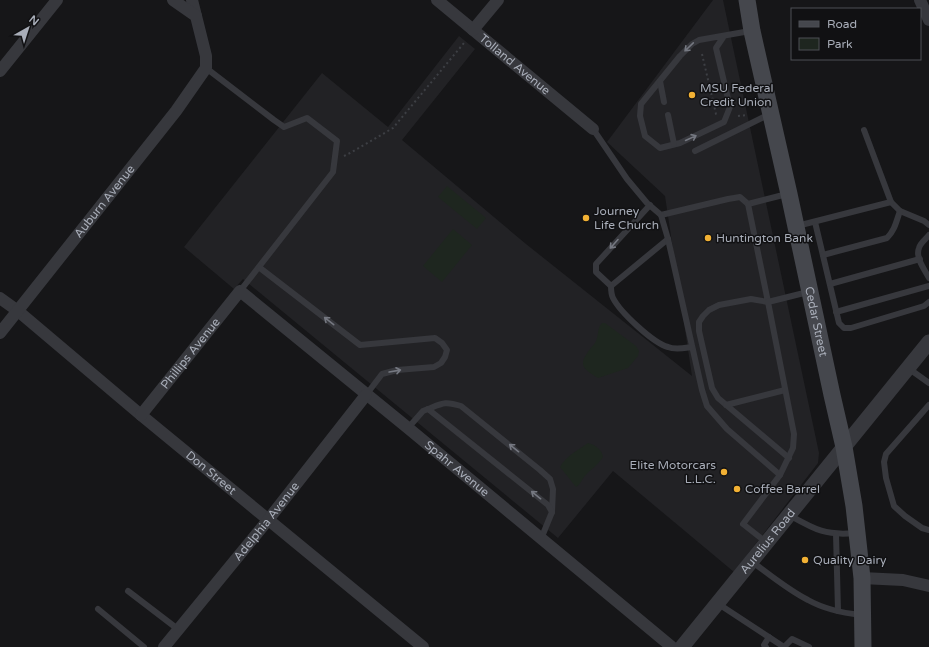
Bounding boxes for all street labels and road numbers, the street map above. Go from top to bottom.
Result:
street label: Tolland Avenue [477,31,553,98]
street label: Auburn Avenue [71,162,138,241]
street label: Cedar Street [802,285,831,358]
street label: Phillips Avenue [158,315,223,392]
street label: Spahr Avenue [422,438,492,500]
street label: Don Street [183,448,239,498]
street label: Adelphia Avenue [231,479,302,564]
street label: Aurelius Road [737,506,798,577]

